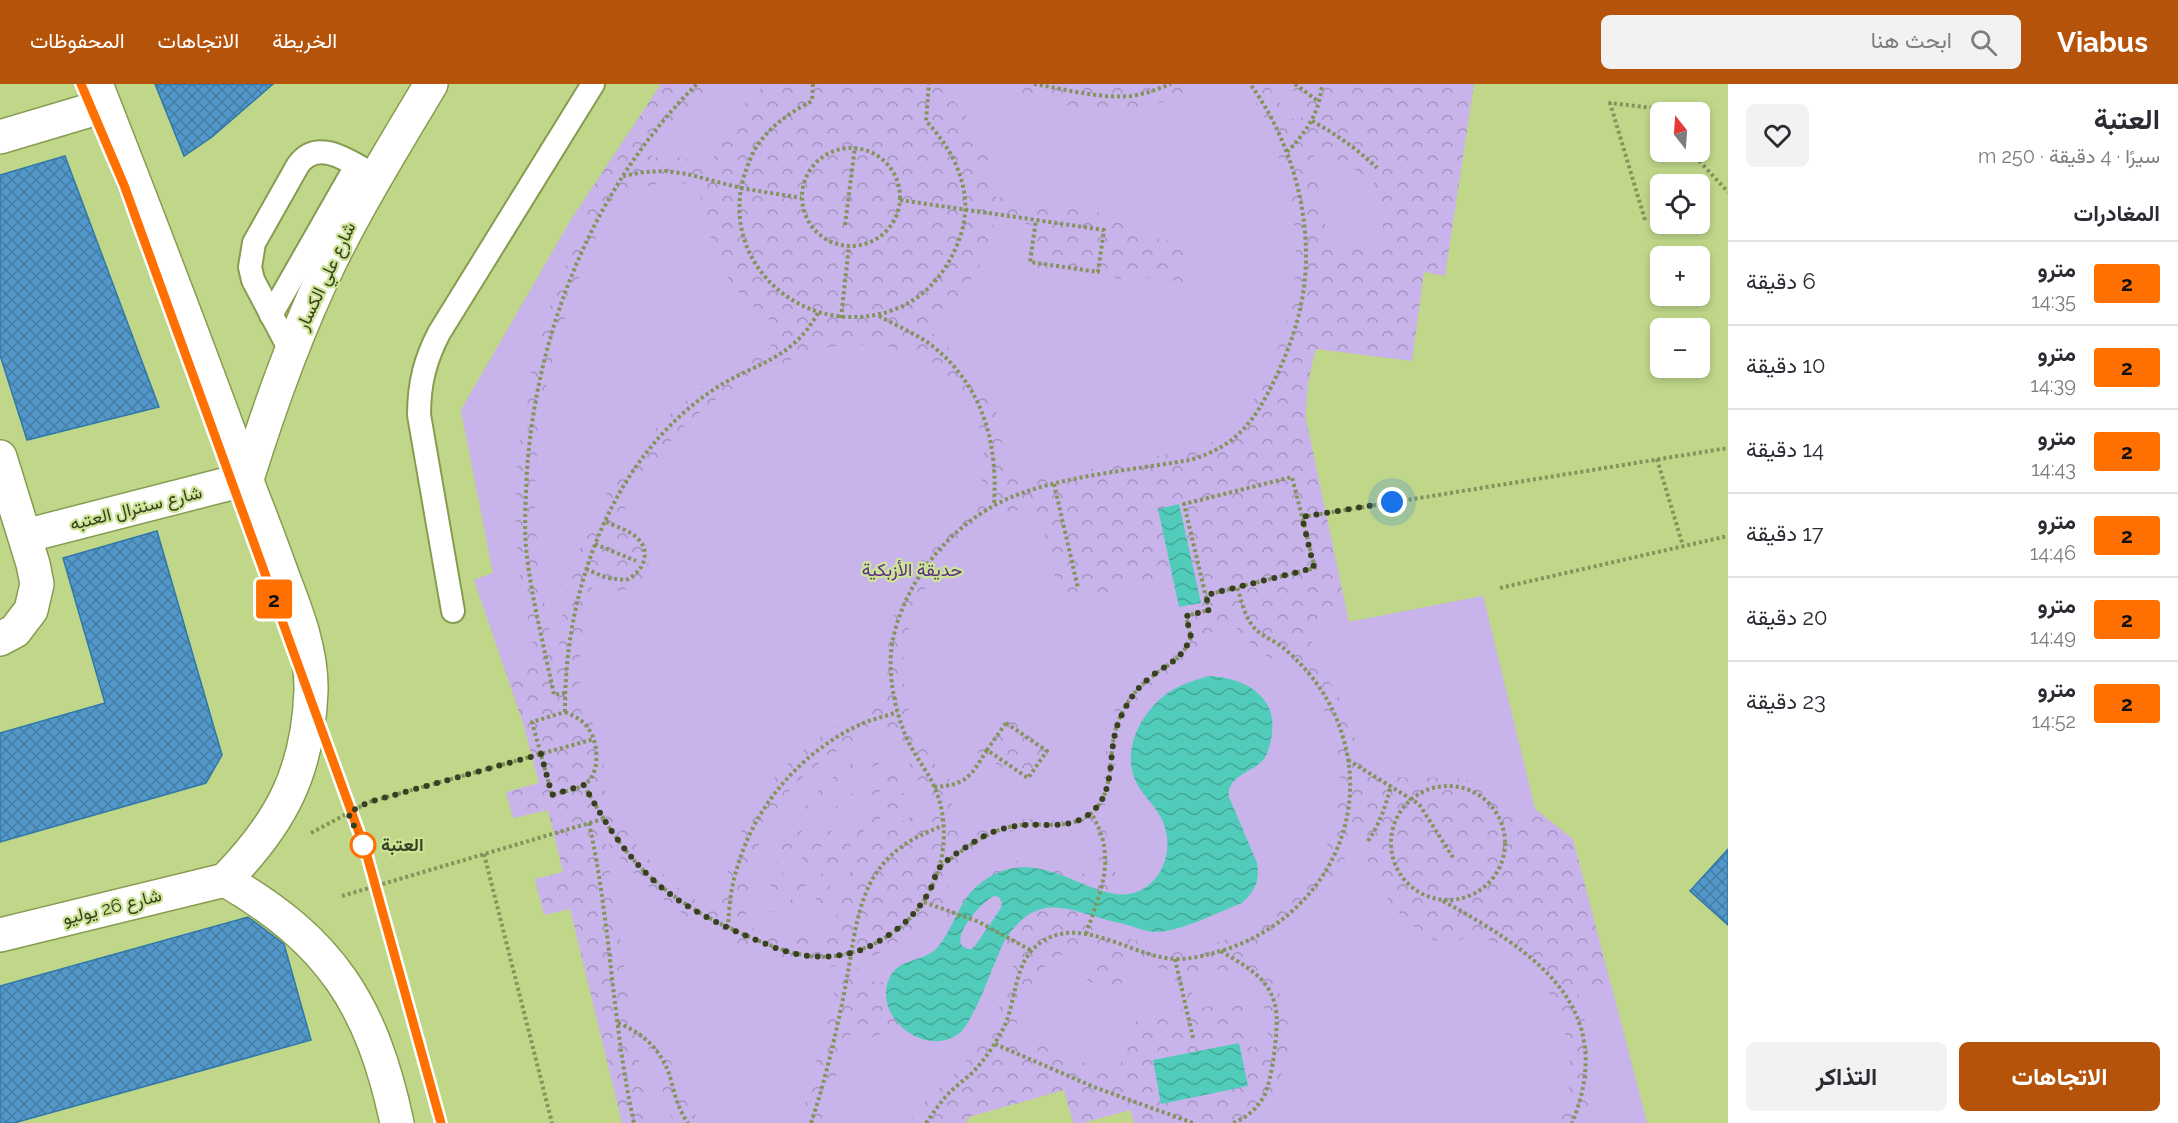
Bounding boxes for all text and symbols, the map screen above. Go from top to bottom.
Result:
search box [1601,15,2021,69]
icon: search [1967,26,2000,59]
text: Viabus [2057,26,2148,59]
text: ابحث هنا [1871,27,1952,53]
text: المحفوظات [30,28,125,53]
text: الاتجاهات [158,28,239,53]
text: الخريطة [272,28,337,53]
north arrow [1650,102,1710,162]
map controls [1650,102,1710,378]
text: العتبة [2094,103,2160,136]
button: heart [1746,104,1809,167]
text: سيرًا · 4 دقيقة · 250 m [1978,144,2160,168]
button: locate [1650,174,1710,234]
text: المغادرات [2074,200,2160,226]
street label: شارع علي الكسار [291,218,364,336]
button: + [1650,246,1710,306]
text: مترو [2038,256,2076,282]
text: 6 دقيقة [1746,268,1816,294]
text: 2 [2121,271,2133,296]
text: 14:35 [2031,289,2076,313]
button: − [1650,318,1710,378]
text: مترو [2038,340,2076,366]
text: 10 دقيقة [1746,352,1825,378]
text: 2 [2121,355,2133,380]
text: 14:39 [2030,373,2076,397]
text: مترو [2038,424,2076,450]
text: 14 دقيقة [1746,436,1824,462]
text: 2 [2121,439,2133,464]
text: 14:43 [2031,457,2076,481]
street label: شارع سنترال العتبه [68,481,204,536]
your location [1377,487,1407,517]
text: مترو [2038,508,2076,534]
text: 17 دقيقة [1746,520,1824,546]
text: 2 [2121,523,2133,548]
text: 14:46 [2030,541,2076,565]
park label: حديقة الأزبكية [862,559,962,581]
line badge: 2 [254,580,294,618]
text: 2 [268,587,280,612]
text: مترو [2038,592,2076,618]
text: 20 دقيقة [1746,604,1827,630]
text: 2 [2121,607,2133,632]
text: 14:49 [2030,625,2076,649]
text: مترو [2038,676,2076,702]
text: 23 دقيقة [1746,688,1826,714]
text: 2 [2121,691,2133,716]
text: 14:52 [2031,709,2076,733]
marker: العتبة [350,832,376,858]
place label: العتبة [381,834,424,856]
street label: شارع 26 يوليو [60,884,164,931]
button: التذاكر [1746,1042,1947,1111]
button: الاتجاهات [1959,1042,2160,1111]

